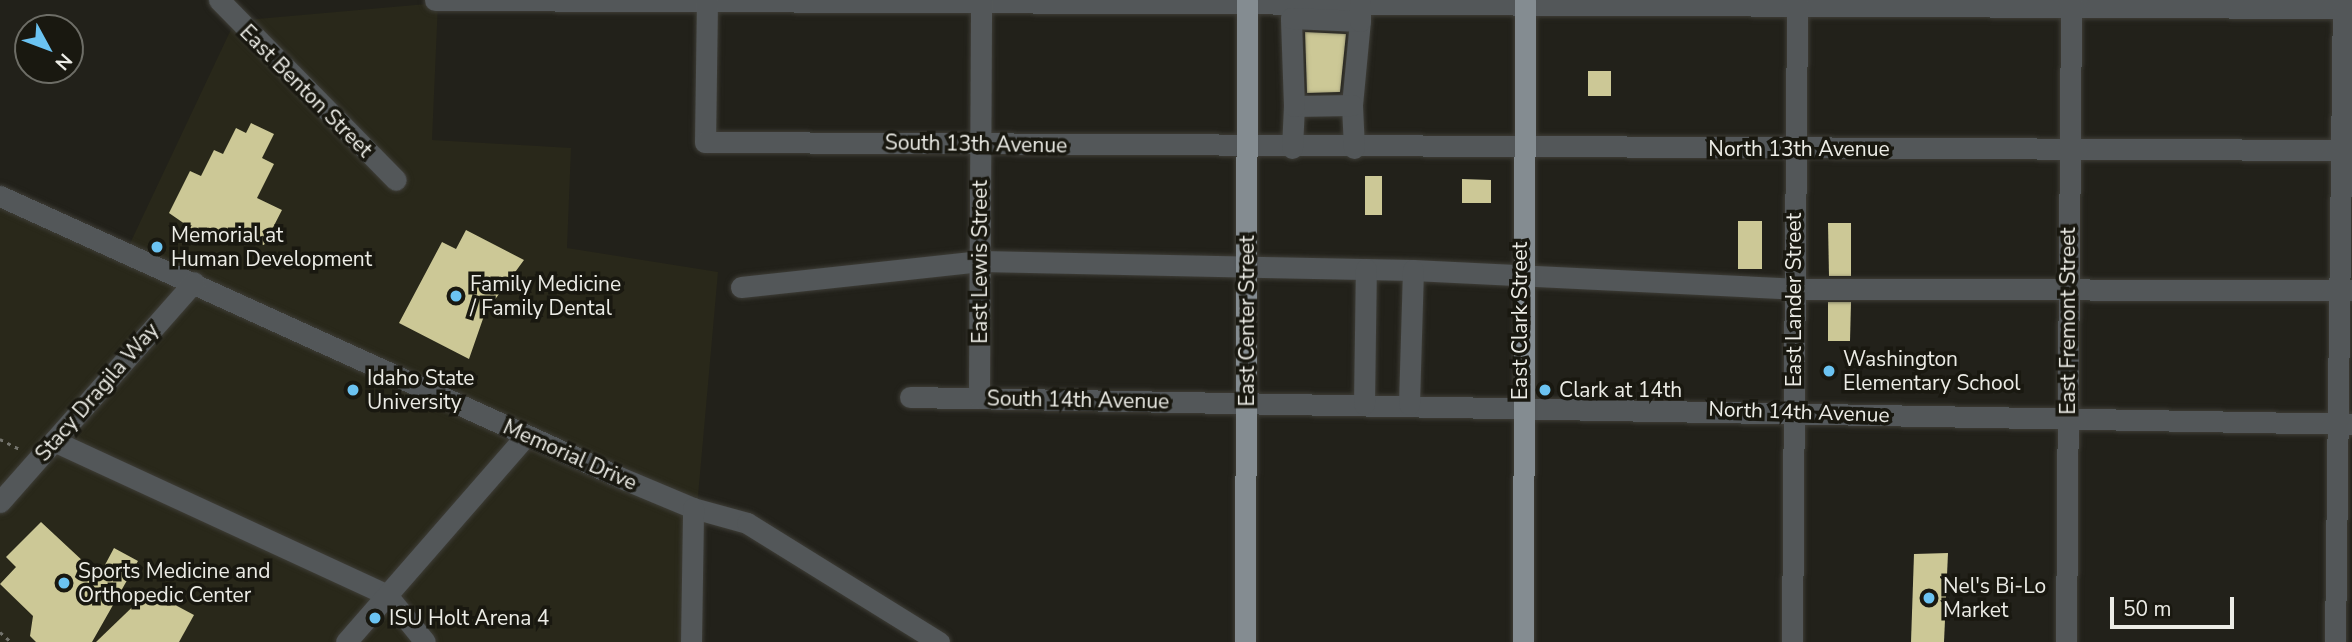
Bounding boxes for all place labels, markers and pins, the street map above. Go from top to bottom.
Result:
place label: Memorial at Human Development [171,222,372,272]
marker: Memorial at Human Development [149,239,165,255]
place label: Family Medicine / Family Dental [470,271,621,321]
marker: Family Medicine / Family Dental [448,288,464,304]
place label: Washington Elementary School [1843,346,2021,396]
marker: Washington Elementary School [1821,363,1837,379]
place label: Idaho State University [367,365,475,415]
place label: Clark at 14th [1559,377,1682,403]
marker: Idaho State University [345,382,361,398]
marker: Clark at 14th [1537,382,1553,398]
place label: Sports Medicine and Orthopedic Center [78,558,270,608]
place label: Nel's Bi-Lo Market [1943,573,2046,623]
marker: Sports Medicine and Orthopedic Center [56,575,72,591]
marker: Nel's Bi-Lo Market [1921,590,1937,606]
place label: ISU Holt Arena 4 [389,605,549,631]
marker: ISU Holt Arena 4 [367,610,383,626]

